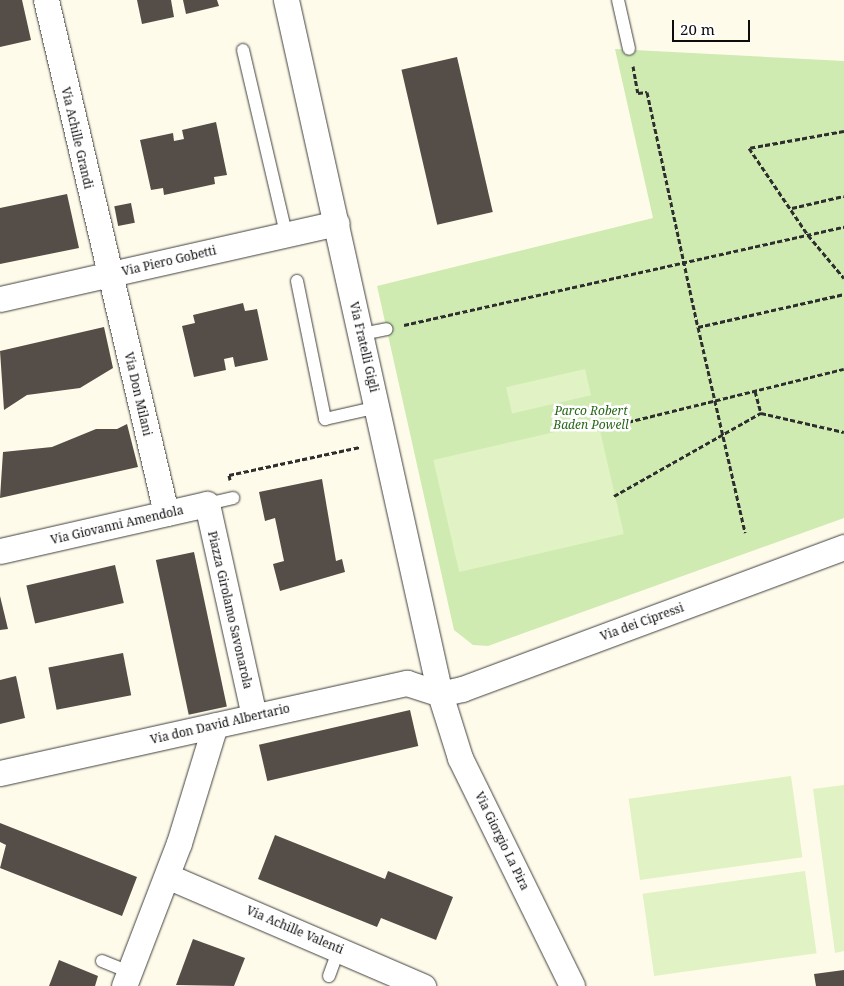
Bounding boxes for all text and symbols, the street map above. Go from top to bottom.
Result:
scale bar [674,10,752,42]
text: 20 m [680,19,715,39]
street label: Via Achille Grandi [58,86,96,190]
street label: Via Piero Gobetti [120,243,218,279]
street label: Via Fratelli Gigli [347,300,381,394]
street label: Via Don Milani [121,351,155,437]
park label: Parco Robert Baden Powell [553,404,629,432]
street label: Via Giovanni Amendola [49,503,185,547]
street label: Piazza Girolamo Savonarola [205,530,255,690]
street label: Via dei Cipressi [598,600,686,644]
street label: Via don David Albertario [149,701,291,747]
street label: Via Giorgio La Pira [472,789,532,893]
street label: Via Achille Valenti [244,903,346,957]

